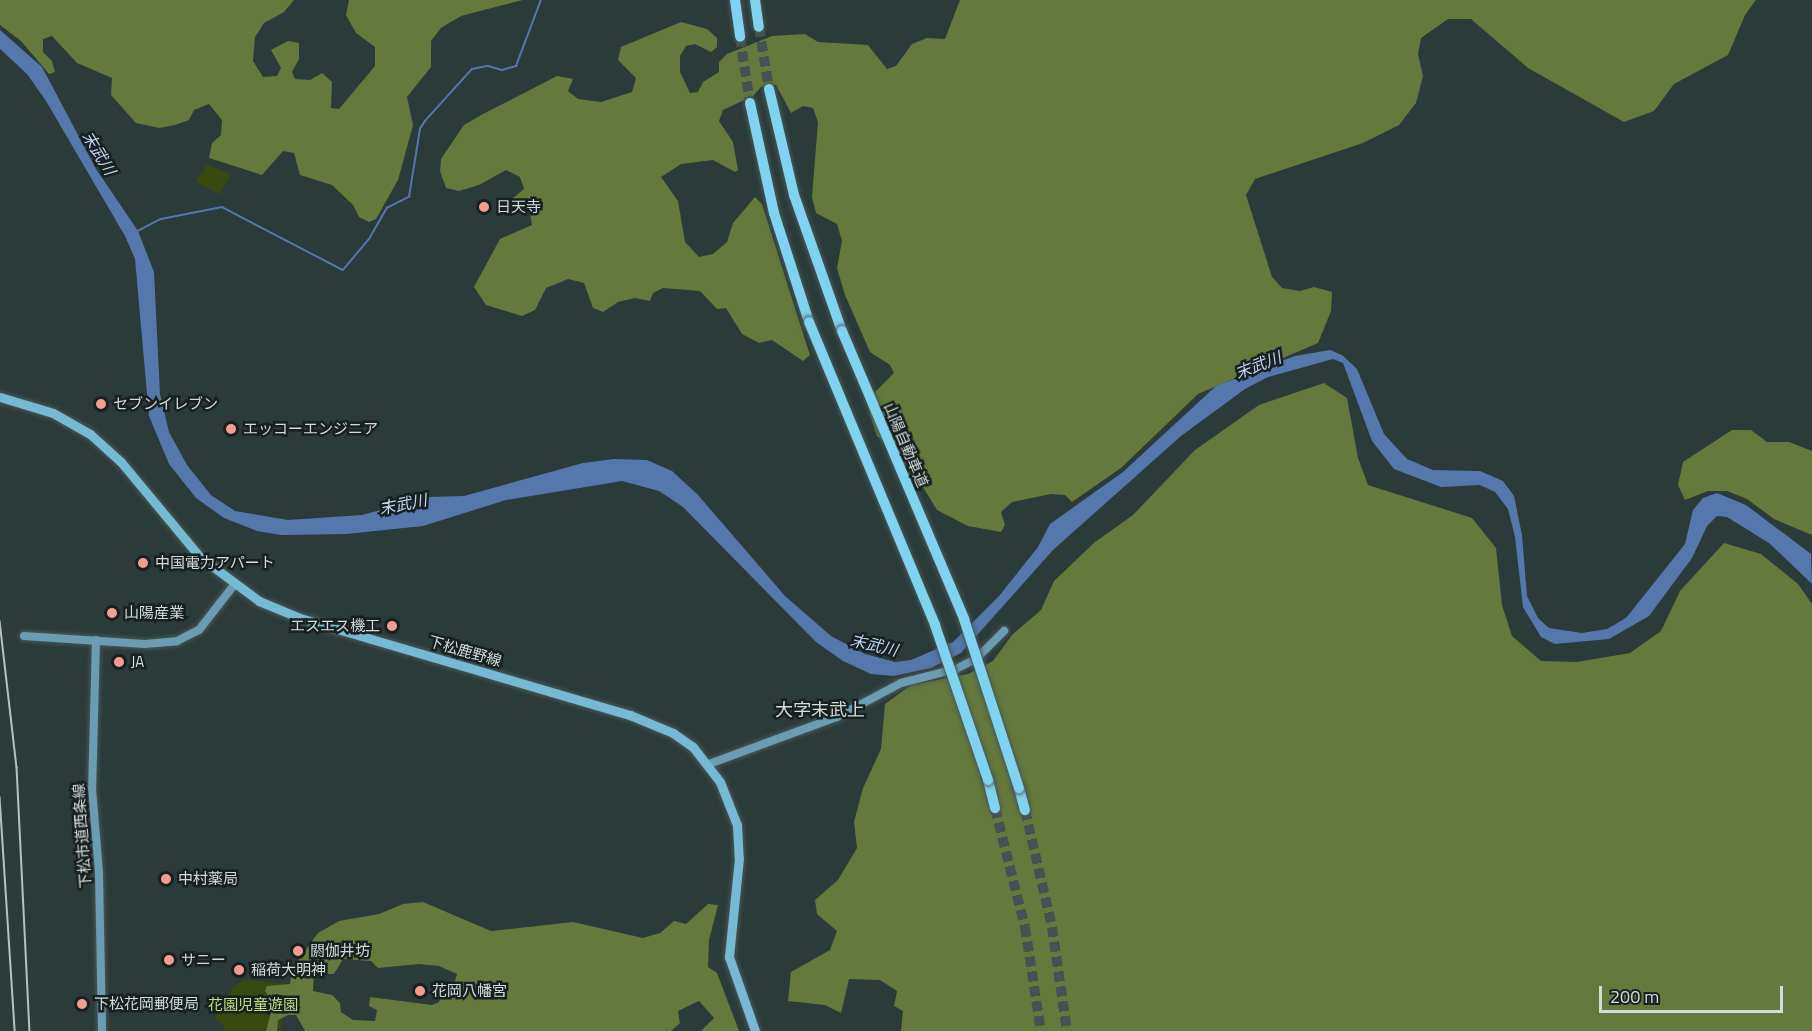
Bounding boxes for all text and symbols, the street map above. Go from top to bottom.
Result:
water label: 末武川 [78,127,120,179]
place label: 日天寺 [496,198,541,216]
marker: 日天寺 [477,200,491,214]
water label: 末武川 [1232,347,1284,383]
place label: セブンイレブン [113,395,218,413]
marker: セブンイレブン [94,397,108,411]
street label: 山陽自動車道 [880,400,932,490]
place label: エッコーエンジニア [243,420,378,438]
marker: エッコーエンジニア [224,422,238,436]
water label: 末武川 [378,490,428,518]
place label: 中国電力アパート [155,554,275,572]
marker: 中国電力アパート [136,556,150,570]
place label: 山陽産業 [124,604,184,622]
marker: 山陽産業 [105,606,119,620]
place label: エスエス機工 [290,617,380,635]
marker: エスエス機工 [385,619,399,633]
water label: 末武川 [848,630,900,660]
street label: 下松鹿野線 [426,632,504,670]
place label: JA [131,653,144,671]
marker: JA [112,655,126,669]
district label: 大字末武上 [775,699,865,721]
street label: 下松市道西条線 [69,783,95,889]
place label: 中村薬局 [178,870,238,888]
marker: 中村薬局 [159,872,173,886]
place label: 閼伽井坊 [310,942,370,960]
marker: 閼伽井坊 [291,944,305,958]
place label: サニー [181,951,226,969]
marker: サニー [162,953,176,967]
place label: 稲荷大明神 [251,961,326,979]
marker: 稲荷大明神 [232,963,246,977]
scale bar [1602,974,1786,1012]
place label: 花岡八幡宮 [432,982,507,1000]
text: 200 m [1610,983,1659,1010]
marker: 花岡八幡宮 [413,984,427,998]
place label: 下松花岡郵便局 [94,995,199,1013]
park label: 花園児童遊園 [208,996,298,1014]
marker: 下松花岡郵便局 [75,997,89,1011]

